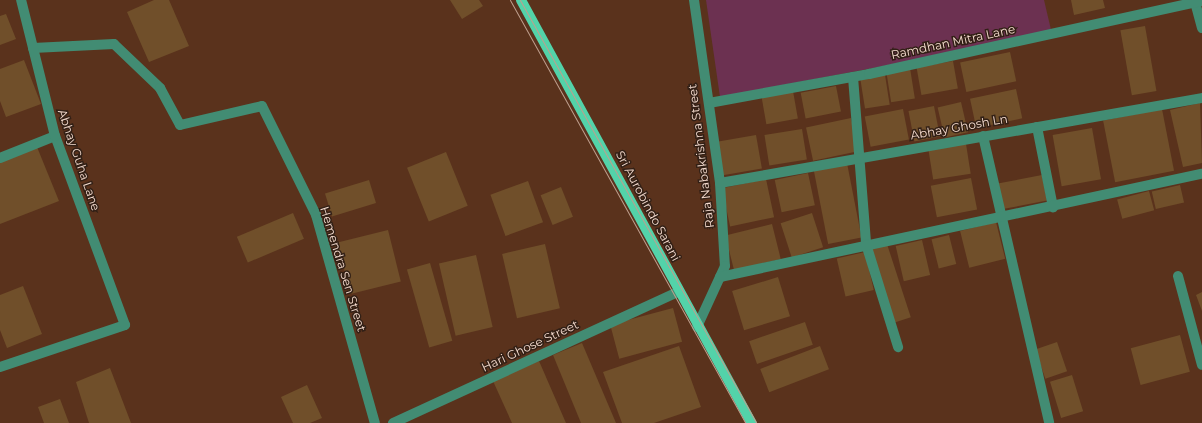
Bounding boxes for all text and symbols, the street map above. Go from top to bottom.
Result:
street label: Ramdhan Mitra Lane [890,22,1016,62]
street label: Raja Nabakrishna Street [685,83,717,229]
street label: Abhay Guha Lane [55,107,103,213]
street label: Abhay Ghosh Ln [909,111,1009,143]
street label: Sri Aurobindo Sarani [613,148,683,264]
street label: Hemendra Sen Street [317,205,369,333]
street label: Hari Ghose Street [479,317,581,375]

